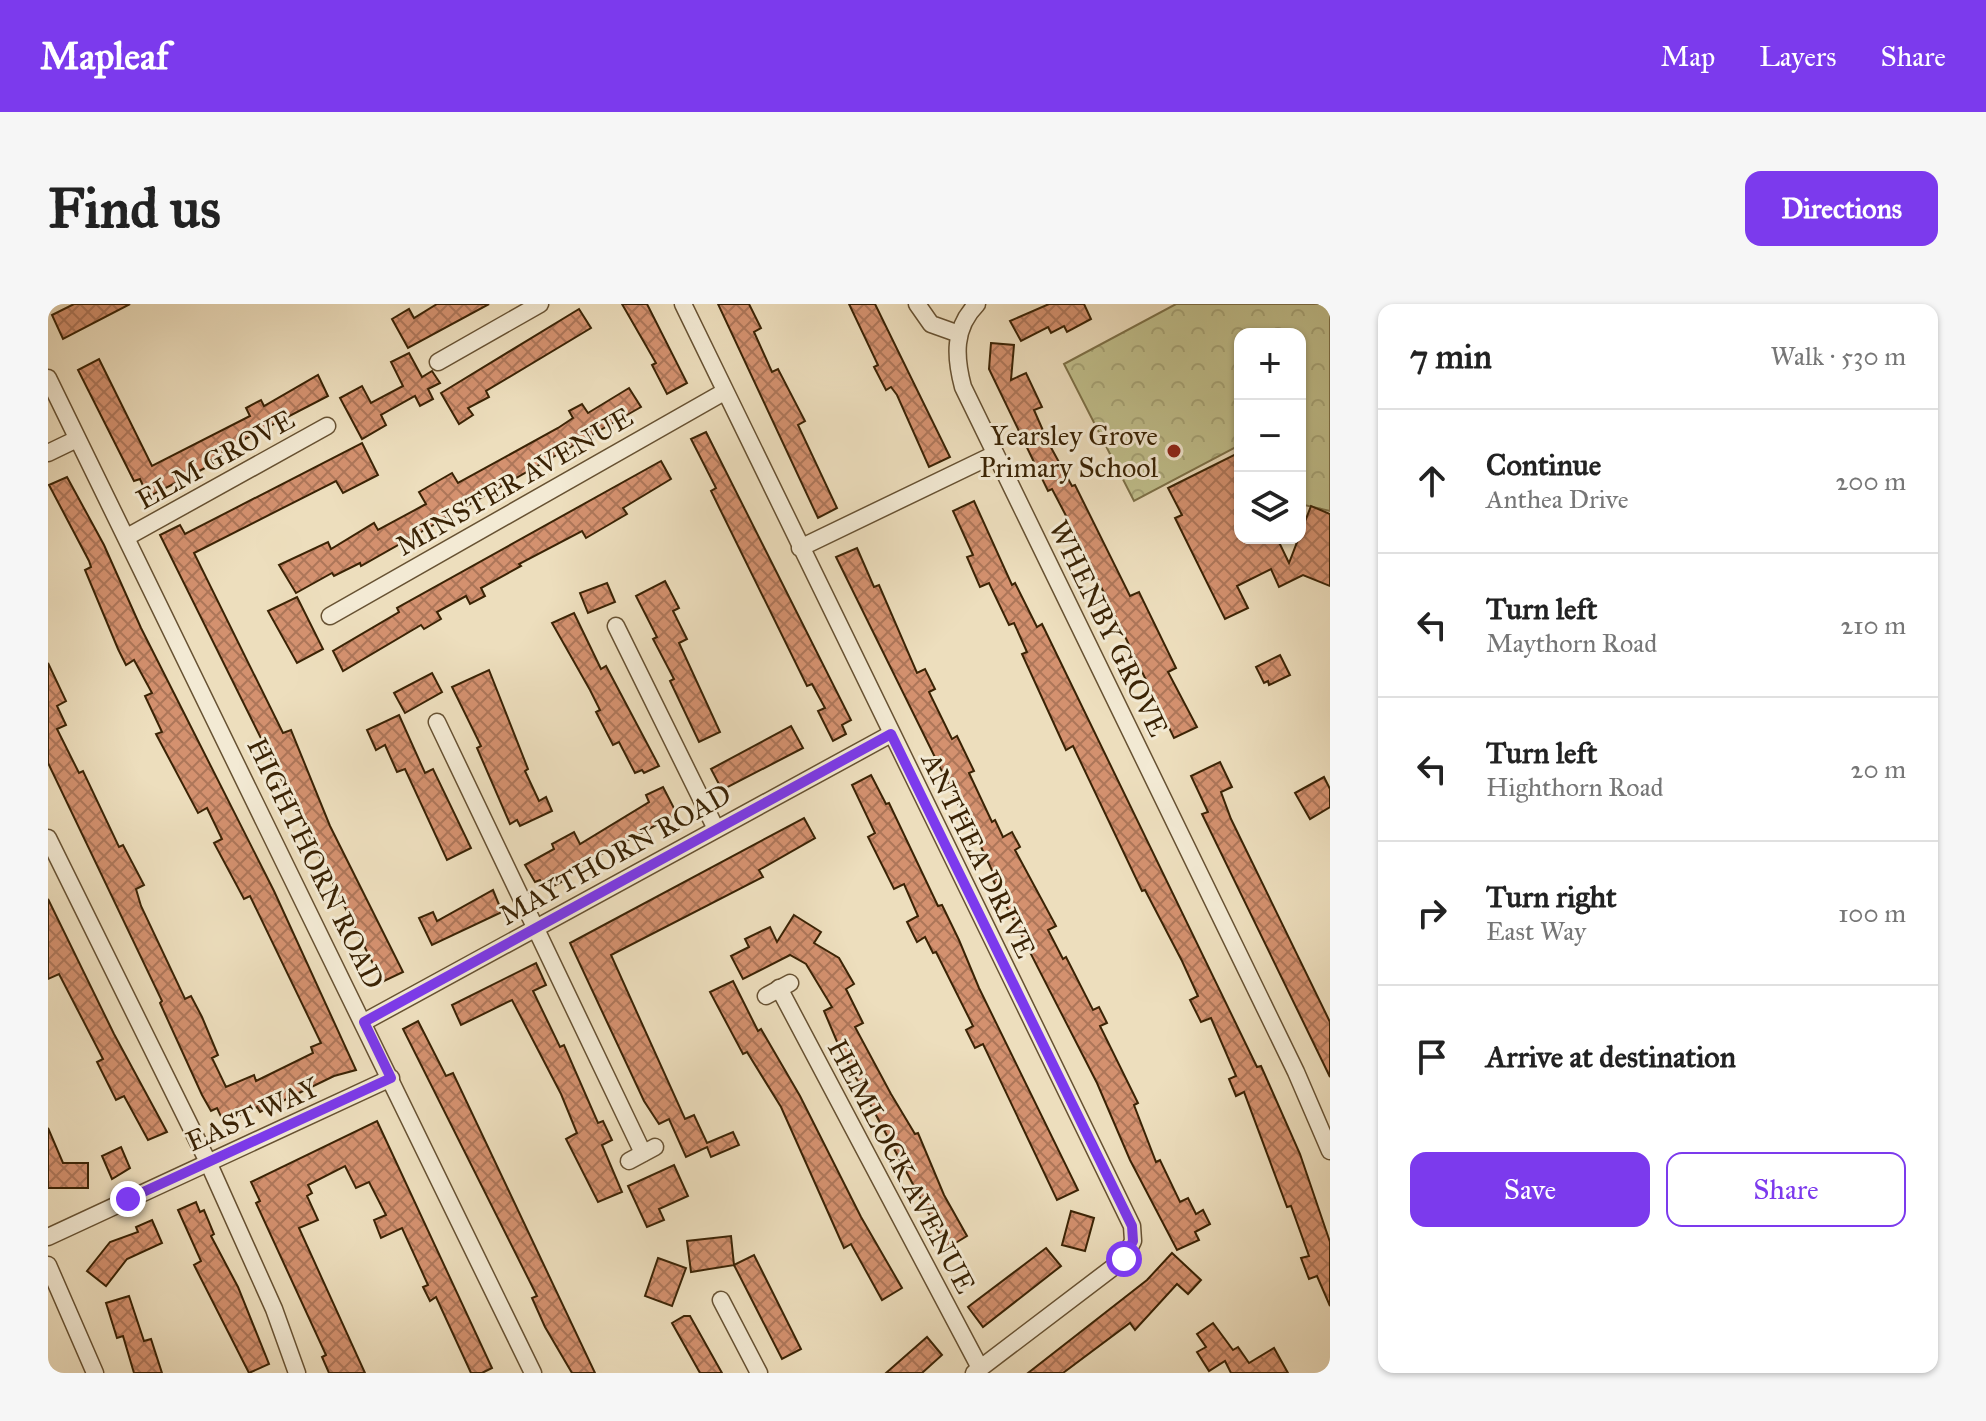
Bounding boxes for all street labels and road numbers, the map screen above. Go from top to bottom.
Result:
street label: MINSTER AVENUE [390,399,639,564]
street label: ELM GROVE [130,402,300,517]
street label: WHENBY GROVE [1041,514,1176,742]
street label: HIGHTHORN ROAD [240,732,392,995]
street label: ANTHEA DRIVE [913,746,1043,964]
street label: MAYTHORN ROAD [493,776,737,933]
street label: HEMLOCK AVENUE [820,1033,983,1299]
street label: EAST WAY [180,1069,325,1159]

